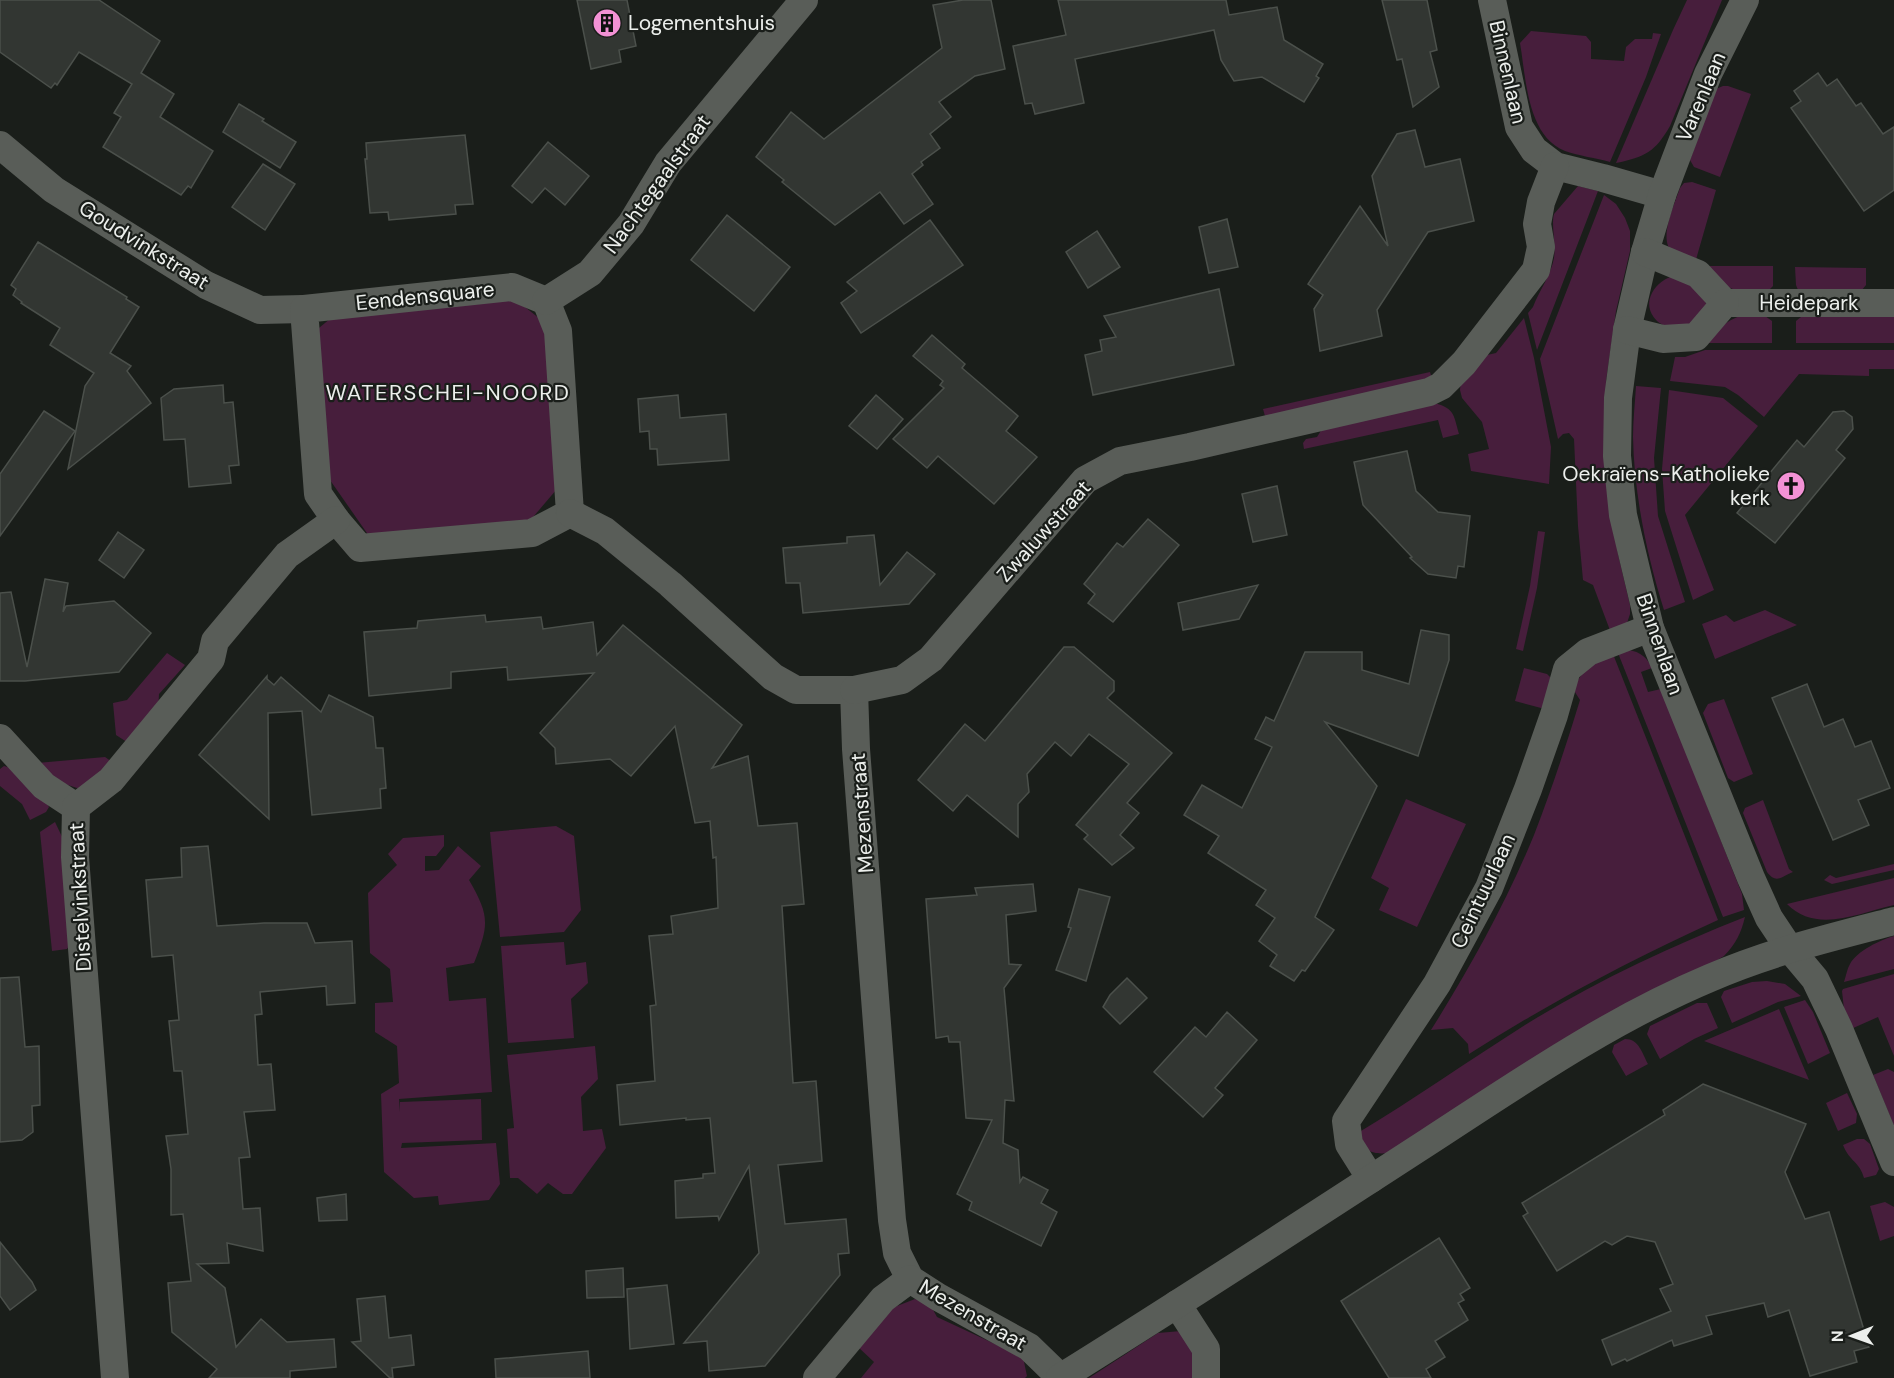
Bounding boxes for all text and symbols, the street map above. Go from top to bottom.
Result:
building icon: Logementshuis [591,7,623,39]
place label: Logementshuis [628,9,775,37]
street label: Binnenlaan [1483,18,1533,126]
street label: Varenlaan [1670,48,1732,146]
street label: Nachtegaalstraat [597,109,717,259]
street label: Goudvinkstraat [74,194,214,296]
street label: Eendensquare [354,275,496,317]
street label: Heidepark [1759,289,1859,317]
district label: WATERSCHEI-NOORD [326,378,570,407]
place label: Oekraïens-Katholieke kerk [1562,460,1770,512]
church icon: Oekraïens-Katholieke kerk [1775,470,1807,502]
street label: Zwaluwstraat [991,474,1097,588]
street label: Binnenlaan [1630,590,1690,698]
street label: Mezenstraat [844,752,880,874]
street label: Distelvinkstraat [62,822,98,972]
street label: Ceintuurlaan [1444,829,1522,953]
street label: Mezenstraat [914,1273,1032,1357]
north arrow [1822,1306,1882,1366]
text: N [1827,1330,1848,1342]

